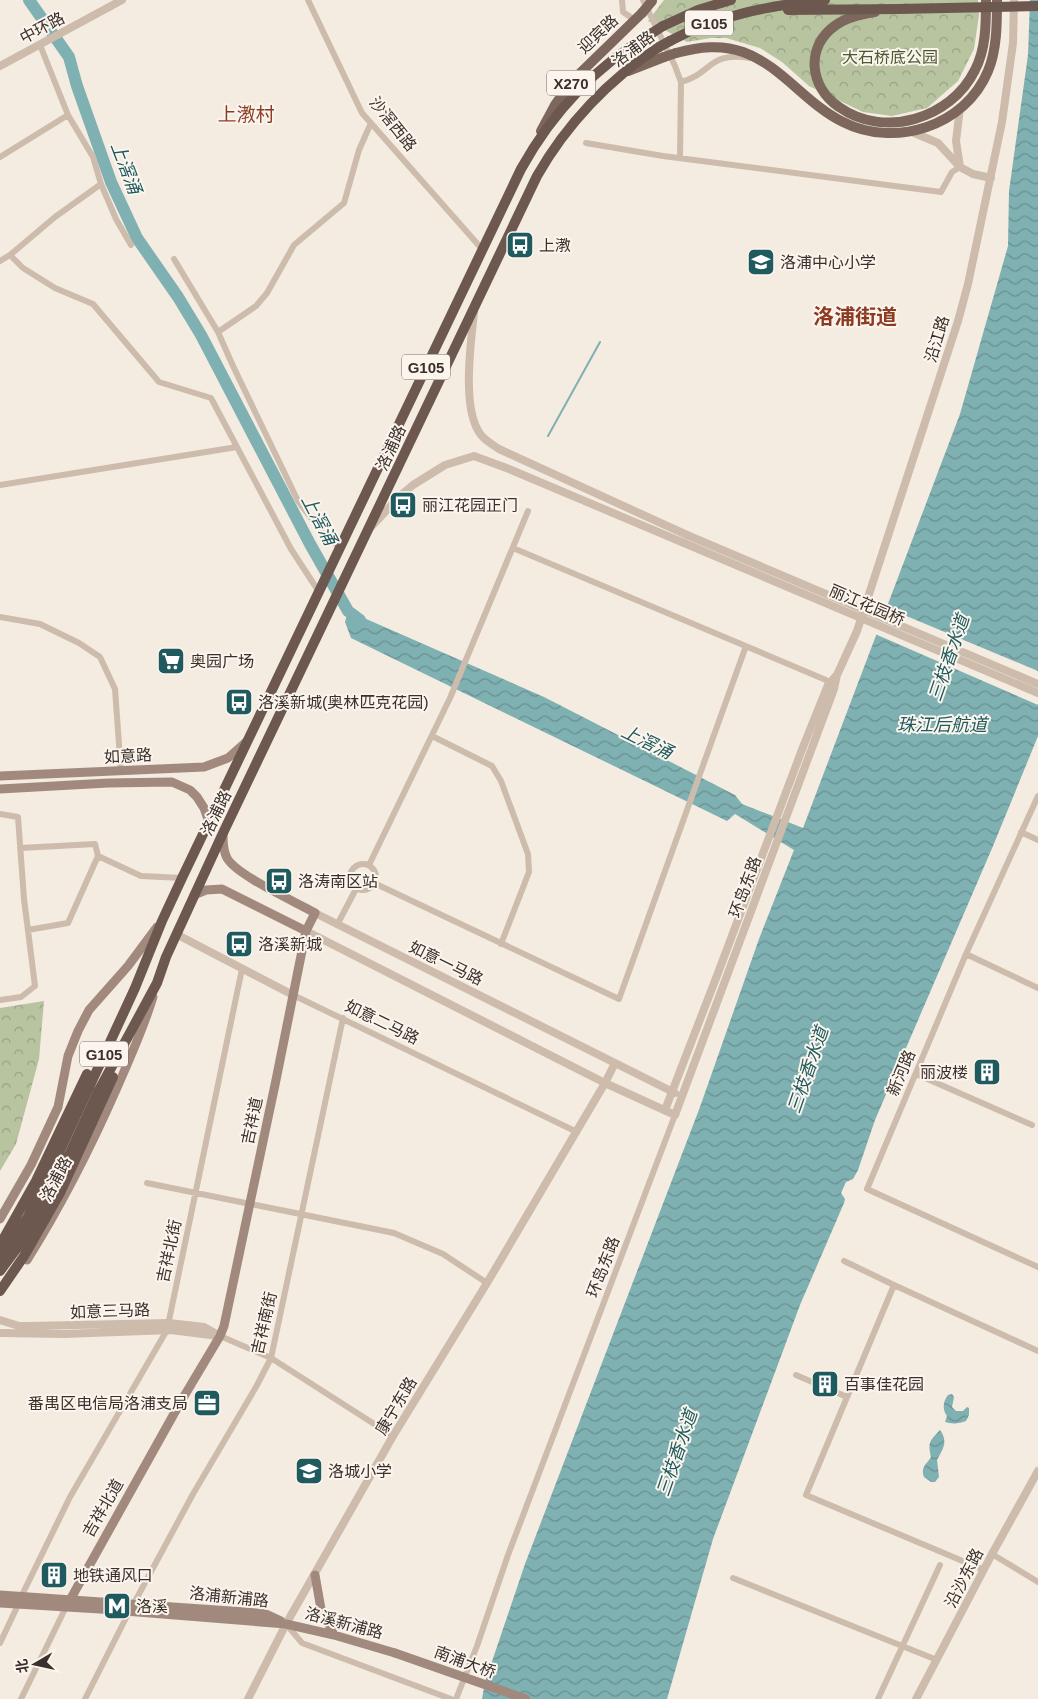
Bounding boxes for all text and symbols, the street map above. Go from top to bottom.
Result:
street label: 中环路 [17,9,67,47]
road number: G105 [685,10,733,36]
street label: 迎宾路 [575,11,621,57]
street label: 洛浦路 [609,28,657,70]
park label: 大石桥底公园 [842,49,938,66]
road number: X270 [547,70,595,96]
street label: 沙滘西路 [366,94,420,154]
district label: 上漖村 [217,104,275,125]
water label: 上滘涌 [107,139,146,199]
bus stop icon: 上漖 [505,230,535,260]
place label: 上漖 [539,237,571,254]
school or university icon: 洛浦中心小学 [746,247,776,277]
place label: 洛浦中心小学 [780,254,876,271]
district label: 洛浦街道 [813,305,897,328]
street label: 沿江路 [922,314,952,364]
road number: G105 [402,354,450,380]
street label: 洛浦路 [373,423,409,473]
bus stop icon: 丽江花园正门 [388,490,418,520]
water label: 上滘涌 [297,491,341,550]
place label: 丽江花园正门 [422,497,518,514]
street label: 丽江花园桥 [827,582,907,628]
water label: 三枝香水道 [925,609,974,704]
supermarket icon: 奥园广场 [156,646,186,676]
place label: 奥园广场 [190,653,254,670]
bus stop icon: 洛溪新城(奥林匹克花园) [224,687,254,717]
place label: 洛溪新城(奥林匹克花园) [258,694,429,711]
water label: 珠江后航道 [897,715,990,735]
water label: 上滘涌 [618,721,677,764]
street label: 如意路 [104,746,152,766]
street label: 洛浦路 [198,788,234,838]
street label: 环岛东路 [726,854,764,920]
bus stop icon: 洛涛南区站 [264,866,294,896]
place label: 洛涛南区站 [298,873,378,890]
bus stop icon: 洛溪新城 [224,929,254,959]
place label: 洛溪新城 [258,936,322,953]
street label: 如意一马路 [406,938,486,988]
street label: 如意二马路 [342,997,422,1047]
water label: 三枝香水道 [784,1021,833,1116]
road number: G105 [80,1042,128,1066]
street label: 新河路 [884,1048,918,1098]
building icon: 丽波楼 [972,1057,1002,1087]
place label: 丽波楼 [920,1064,968,1081]
street label: 吉祥道 [239,1096,265,1146]
street label: 洛浦路 [37,1154,75,1204]
street label: 吉祥北街 [154,1218,184,1284]
street label: 环岛东路 [584,1234,622,1300]
street label: 吉祥南街 [249,1290,279,1356]
street label: 如意三马路 [70,1301,150,1321]
building icon: 百事佳花园 [810,1369,840,1399]
street label: 康宁东路 [372,1374,420,1438]
place label: 百事佳花园 [844,1376,924,1393]
office icon: 番禺区电信局洛浦支局 [192,1388,222,1418]
place label: 番禺区电信局洛浦支局 [28,1395,188,1412]
water label: 三枝香水道 [653,1404,702,1499]
school or university icon: 洛城小学 [294,1456,324,1486]
place label: 洛城小学 [328,1463,392,1480]
street label: 吉祥北道 [80,1476,126,1540]
street label: 沿沙东路 [942,1546,986,1610]
building icon: 地铁通风口 [39,1560,69,1590]
place label: 地铁通风口 [73,1567,153,1584]
street label: 洛浦新浦路 [188,1584,270,1610]
metro station icon: 洛溪 [102,1591,132,1621]
place label: 洛溪 [136,1598,168,1615]
street label: 洛溪新浦路 [303,1604,385,1642]
north arrow [10,1639,60,1689]
street label: 南浦大桥 [432,1643,498,1681]
text: 北 [13,1658,31,1674]

